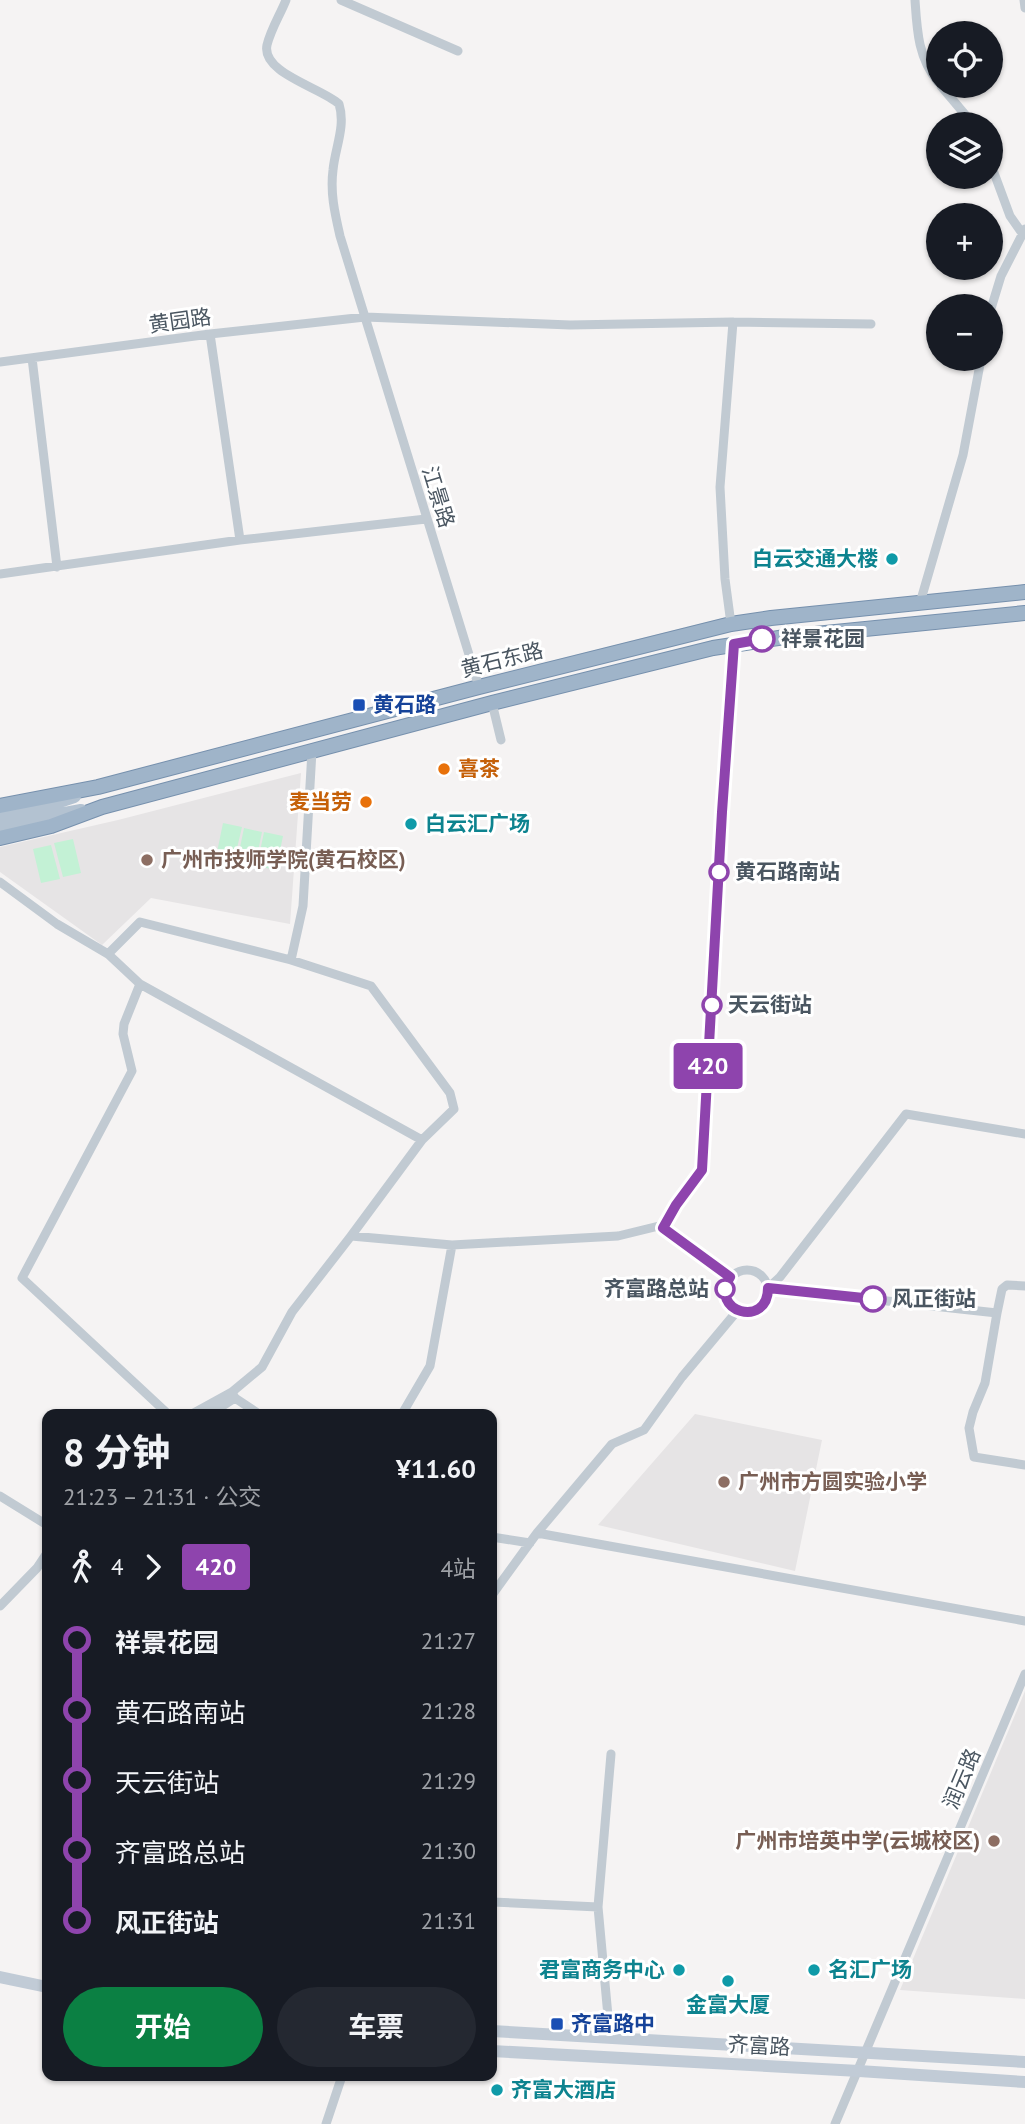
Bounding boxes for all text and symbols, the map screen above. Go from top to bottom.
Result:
map controls [926,21,1003,371]
button: locate [926,21,1003,98]
button: layers [926,112,1003,189]
button: + [926,203,1003,280]
button: − [926,294,1003,371]
street label: 黄园路 [147,303,213,338]
street label: 江景路 [416,463,461,531]
place label: 白云交通大楼 [752,545,878,572]
marker: 白云交通大楼 [884,551,900,567]
place label: 祥景花园 [781,625,865,652]
marker: 祥景花园 [749,626,775,652]
street label: 黄石东路 [458,636,546,683]
place label: 黄石路 [373,691,436,718]
marker: 黄石路 [351,697,367,713]
place label: 喜茶 [458,755,500,782]
marker: 喜茶 [436,761,452,777]
place label: 麦当劳 [289,788,352,815]
marker: 麦当劳 [358,794,374,810]
place label: 白云汇广场 [425,810,530,837]
marker: 白云汇广场 [403,816,419,832]
place label: 广州市技师学院(黄石校区) [161,846,406,873]
marker: 广州市技师学院(黄石校区) [139,852,155,868]
place label: 黄石路南站 [735,858,840,885]
marker: 黄石路南站 [709,862,729,882]
place label: 天云街站 [728,991,812,1018]
marker: 天云街站 [702,995,722,1015]
line badge: 420 [668,1043,748,1089]
text: 420 [688,1050,728,1081]
place label: 齐富路总站 [604,1275,709,1302]
marker: 齐富路总站 [715,1279,735,1299]
place label: 风正街站 [892,1285,976,1312]
marker: 风正街站 [860,1286,886,1312]
text: 8 分钟 [63,1427,170,1476]
text: ¥11.60 [396,1452,476,1485]
place label: 广州市方圆实验小学 [738,1468,927,1495]
marker: 广州市方圆实验小学 [716,1474,732,1490]
text: 21:23 – 21:31 · 公交 [63,1482,262,1511]
icon: walk [63,1548,101,1586]
icon: forward [134,1548,172,1586]
text: 420 [196,1551,236,1582]
text: 4 [111,1552,124,1581]
text: 4站 [440,1554,476,1583]
text: 祥景花园 [115,1626,219,1659]
text: 21:27 [421,1626,476,1655]
text: 黄石路南站 [115,1696,245,1729]
text: 21:28 [421,1696,476,1725]
street label: 润云路 [937,1745,986,1813]
text: 天云街站 [115,1766,219,1799]
text: 21:29 [421,1766,476,1795]
place label: 广州市培英中学(云城校区) [735,1827,980,1854]
marker: 广州市培英中学(云城校区) [986,1833,1002,1849]
text: 齐富路总站 [115,1836,245,1869]
text: 21:30 [421,1836,476,1865]
text: 风正街站 [115,1906,219,1939]
text: 21:31 [421,1906,476,1935]
place label: 君富商务中心 [539,1956,665,1983]
place label: 名汇广场 [828,1956,912,1983]
marker: 君富商务中心 [671,1962,687,1978]
marker: 名汇广场 [806,1962,822,1978]
marker: 金富大厦 [720,1973,736,1989]
button: 开始 [63,1987,263,2067]
button: 车票 [277,1987,476,2067]
place label: 金富大厦 [686,1991,770,2018]
place label: 齐富路中 [571,2010,655,2037]
marker: 齐富路中 [549,2016,565,2032]
street label: 齐富路 [727,2030,791,2061]
place label: 齐富大酒店 [511,2076,616,2103]
marker: 齐富大酒店 [489,2082,505,2098]

